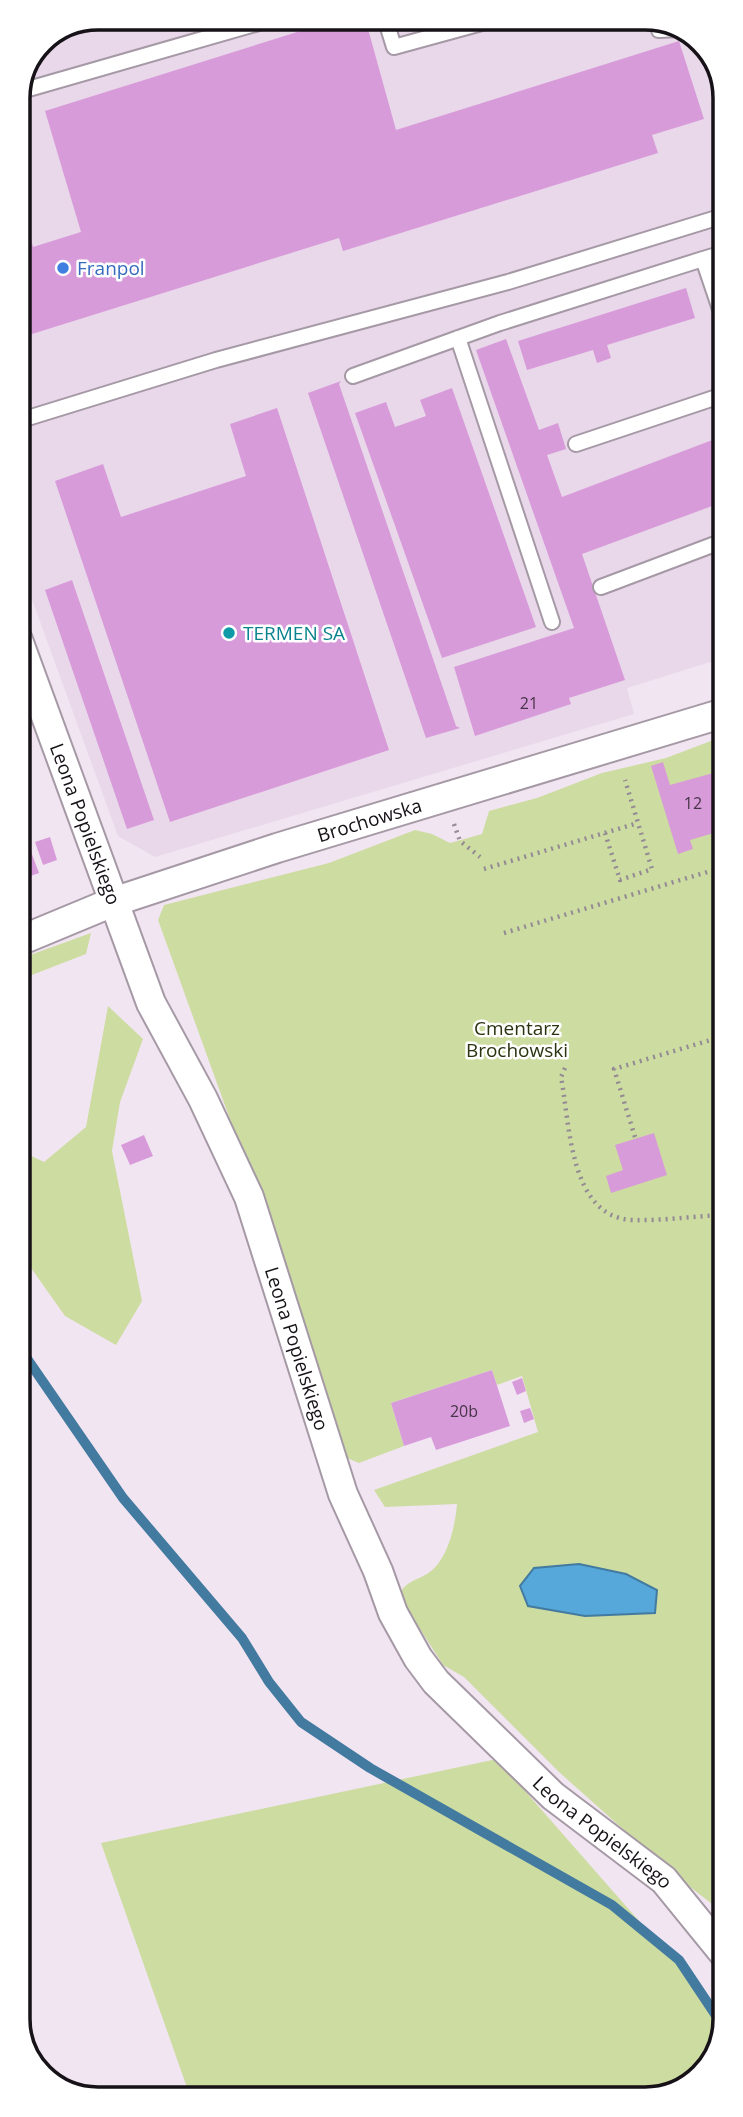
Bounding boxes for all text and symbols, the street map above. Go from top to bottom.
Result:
place label: Franpol [77,255,145,281]
marker: Franpol [55,260,71,276]
place label: TERMEN SA [243,620,345,646]
marker: TERMEN SA [221,625,237,641]
house number: 21 [520,692,538,714]
street label: Leona Popielskiego [44,740,127,908]
street label: Brochowska [314,792,425,848]
house number: 12 [684,792,702,814]
park label: Cmentarz Brochowski [466,1015,568,1063]
street label: Leona Popielskiego [259,1263,335,1434]
house number: 20b [450,1400,478,1422]
street label: Leona Popielskiego [527,1770,679,1894]

